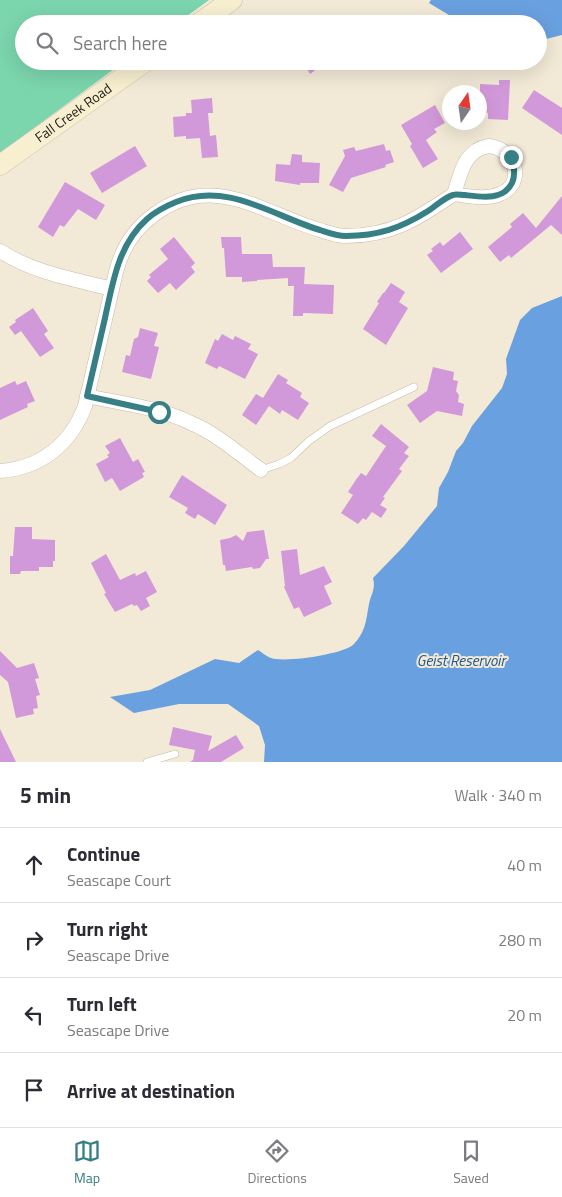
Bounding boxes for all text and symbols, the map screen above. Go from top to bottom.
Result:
search box [15,15,547,70]
text: Search here [73,28,167,57]
icon: search [33,29,61,57]
street label: Fall Creek Road [30,78,116,147]
north arrow [442,85,487,130]
route end [500,146,523,169]
route start [148,401,171,424]
water label: Geist Reservoir [417,649,507,672]
text: 5 min [20,779,71,811]
text: Walk · 340 m [454,783,542,807]
text: Continue [67,839,140,868]
icon: ahead [20,851,48,879]
text: 40 m [507,853,542,877]
text: Seascape Court [67,868,171,892]
text: Turn right [67,914,148,943]
icon: right [20,926,48,954]
text: 280 m [498,928,542,952]
text: Seascape Drive [67,943,169,967]
text: Turn left [67,989,137,1018]
icon: left [20,1001,48,1029]
text: 20 m [507,1003,542,1027]
text: Seascape Drive [67,1018,169,1042]
icon: arrive [20,1076,48,1104]
text: Arrive at destination [67,1076,235,1105]
tab: Map [73,1137,101,1188]
tab: Directions [247,1137,307,1188]
tab: Saved [453,1137,489,1188]

